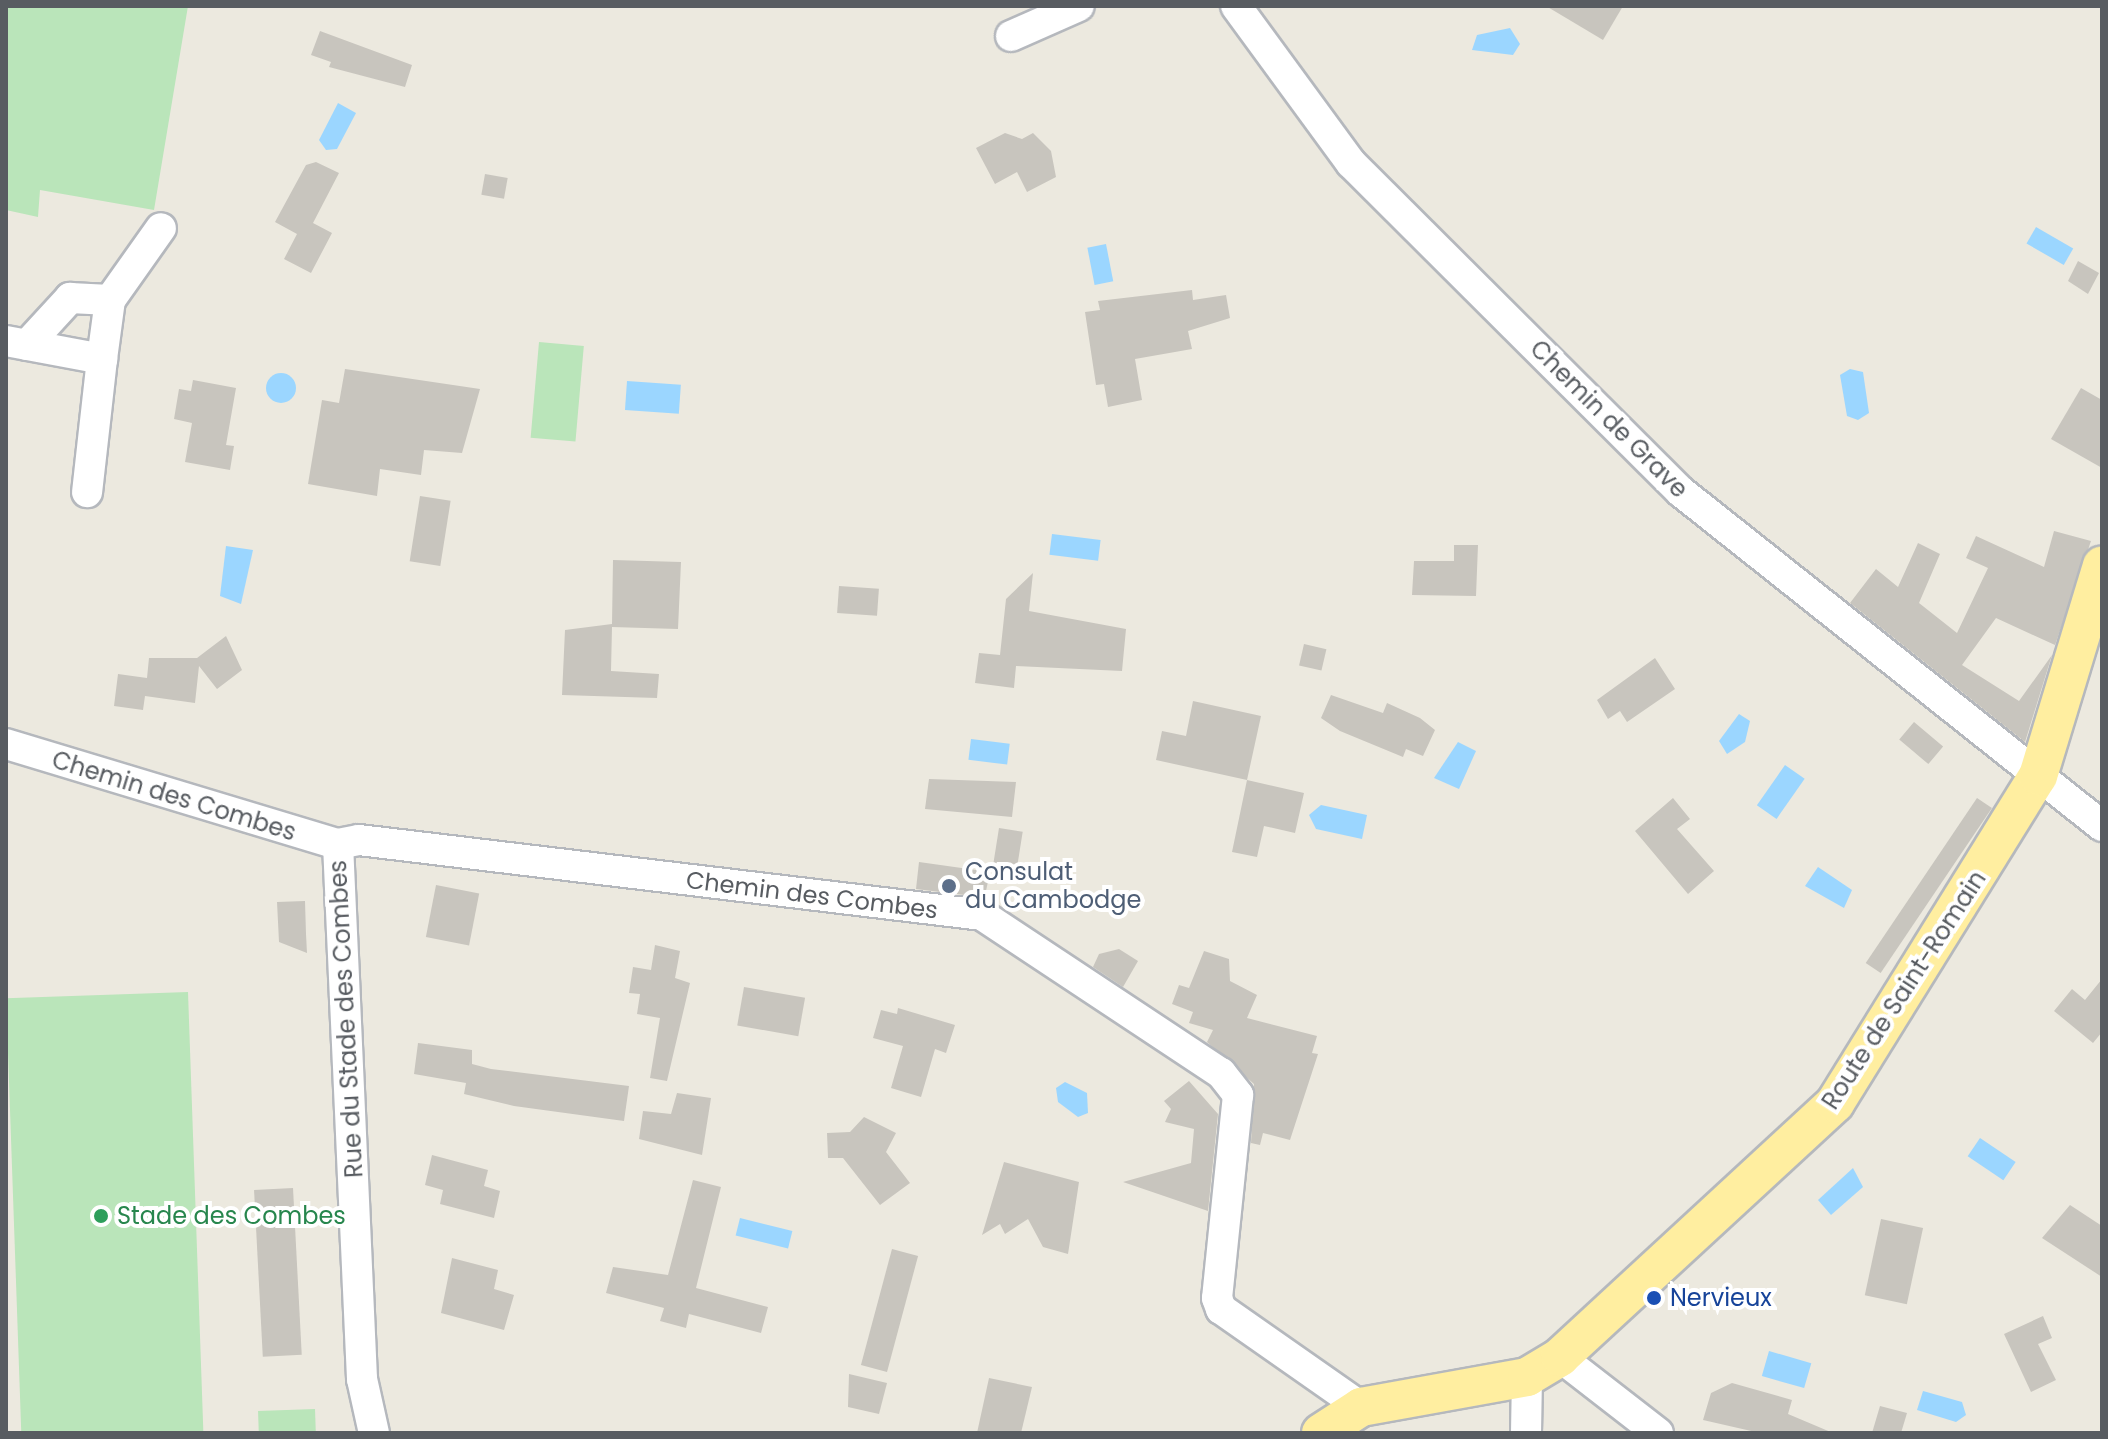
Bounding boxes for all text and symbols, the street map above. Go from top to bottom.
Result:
street label: Chemin de Grave [1524,334,1694,504]
street label: Chemin des Combes [49,745,299,847]
place label: Consulat du Cambodge [965,858,1141,914]
street label: Rue du Stade des Combes [323,859,369,1179]
street label: Chemin des Combes [684,865,940,925]
street label: Route de Saint-Romain [1816,865,1992,1115]
marker: Consulat du Cambodge [940,877,958,895]
place label: Stade des Combes [117,1202,346,1230]
marker: Stade des Combes [92,1207,110,1225]
place label: Nervieux [1670,1284,1772,1312]
marker: Nervieux [1645,1289,1663,1307]

